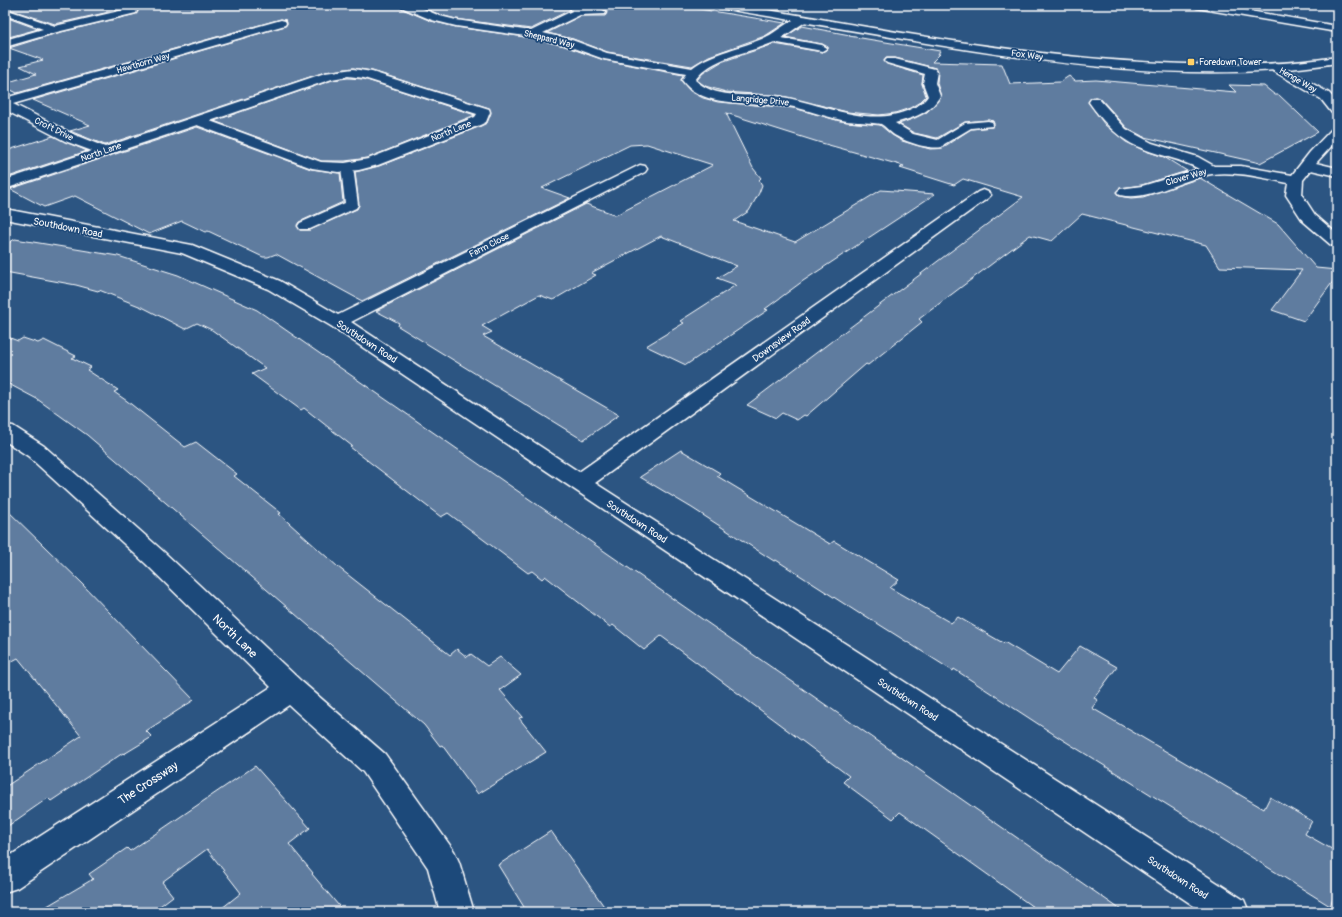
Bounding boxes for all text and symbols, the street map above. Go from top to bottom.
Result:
street label: Sheppard Way [522,28,575,51]
street label: Fox Way [1010,48,1044,63]
street label: Hawthorn Way [115,51,171,76]
marker: Foredown Tower [1186,57,1196,67]
place label: Foredown Tower [1199,57,1262,68]
street label: Henge Way [1277,65,1319,96]
street label: Langridge Drive [731,92,790,109]
street label: Croft Drive [33,115,76,144]
street label: North Lane [429,118,473,145]
street label: North Lane [79,140,124,165]
street label: Clover Way [1164,166,1208,189]
street label: Southdown Road [32,215,104,241]
street label: Farm Close [467,230,511,260]
street label: Downsview Road [750,315,813,365]
street label: Southdown Road [334,318,399,366]
street label: Southdown Road [604,498,669,546]
street label: North Lane [209,611,260,661]
street label: Southdown Road [875,676,940,724]
street label: The Crossway [116,759,181,808]
street label: Southdown Road [1145,854,1210,902]

